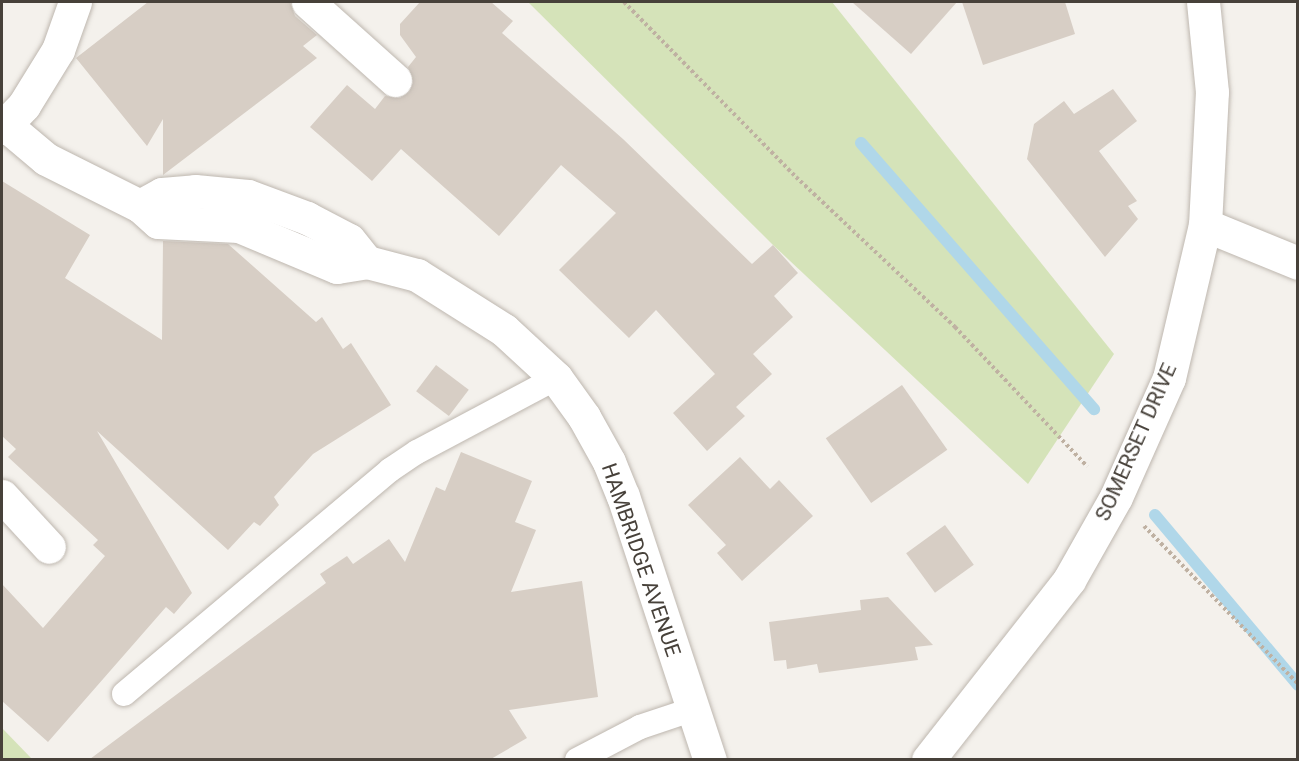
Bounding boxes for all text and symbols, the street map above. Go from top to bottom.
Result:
street label: SOMERSET DRIVE [1090,359,1182,525]
street label: HAMBRIDGE AVENUE [596,460,686,660]

